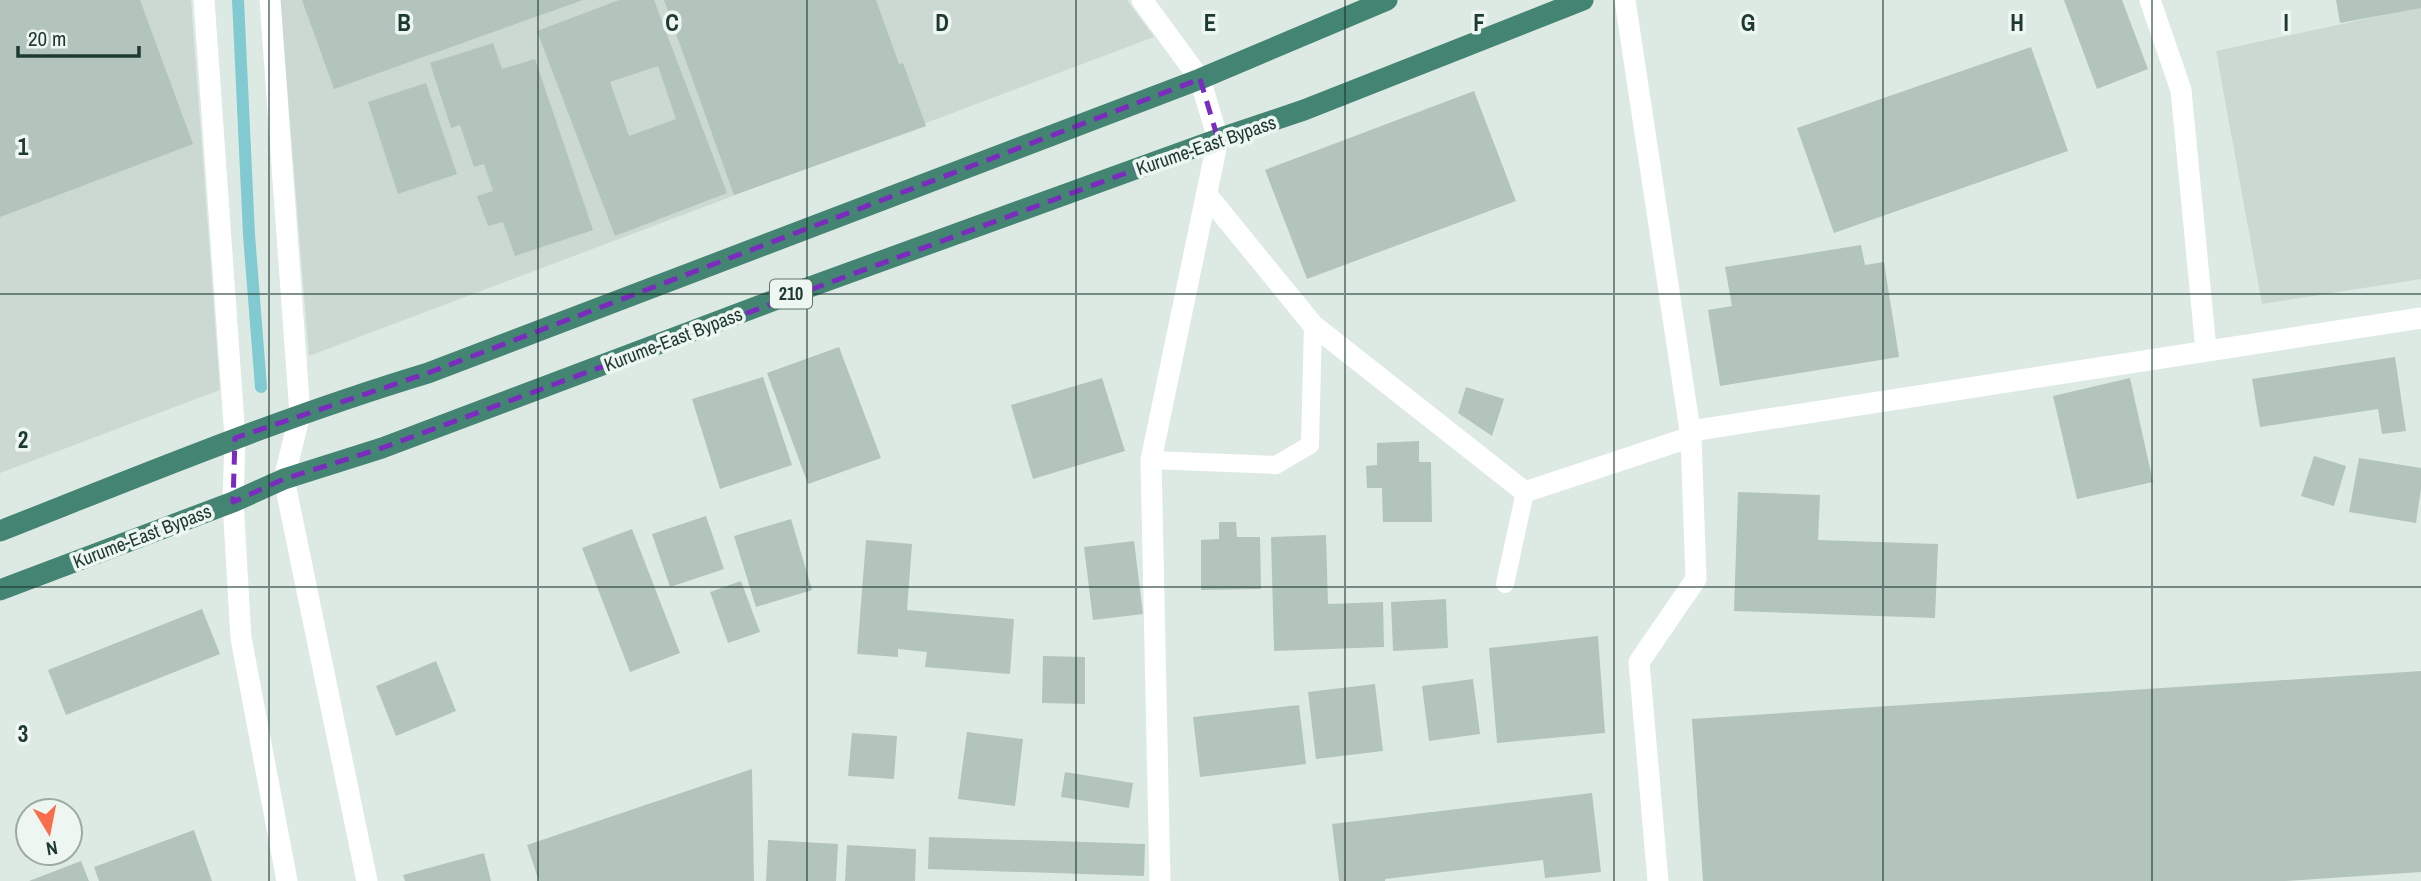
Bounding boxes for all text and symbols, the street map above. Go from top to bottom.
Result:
text: B [397,7,411,38]
text: C [665,7,679,38]
text: D [935,7,949,38]
text: E [1204,7,1216,38]
text: F [1473,7,1485,38]
text: G [1741,7,1755,38]
text: H [2010,7,2024,38]
text: I [2283,7,2289,38]
scale bar [18,14,138,58]
text: 20 m [28,24,66,53]
street label: Kurume-East Bypass [1133,109,1280,181]
text: 1 [18,131,29,162]
road number: 210 [770,280,812,308]
street label: Kurume-East Bypass [600,301,746,377]
text: 2 [18,424,28,455]
street label: Kurume-East Bypass [69,498,215,574]
text: 3 [18,718,28,749]
north arrow [14,797,84,867]
text: N [44,835,60,863]

